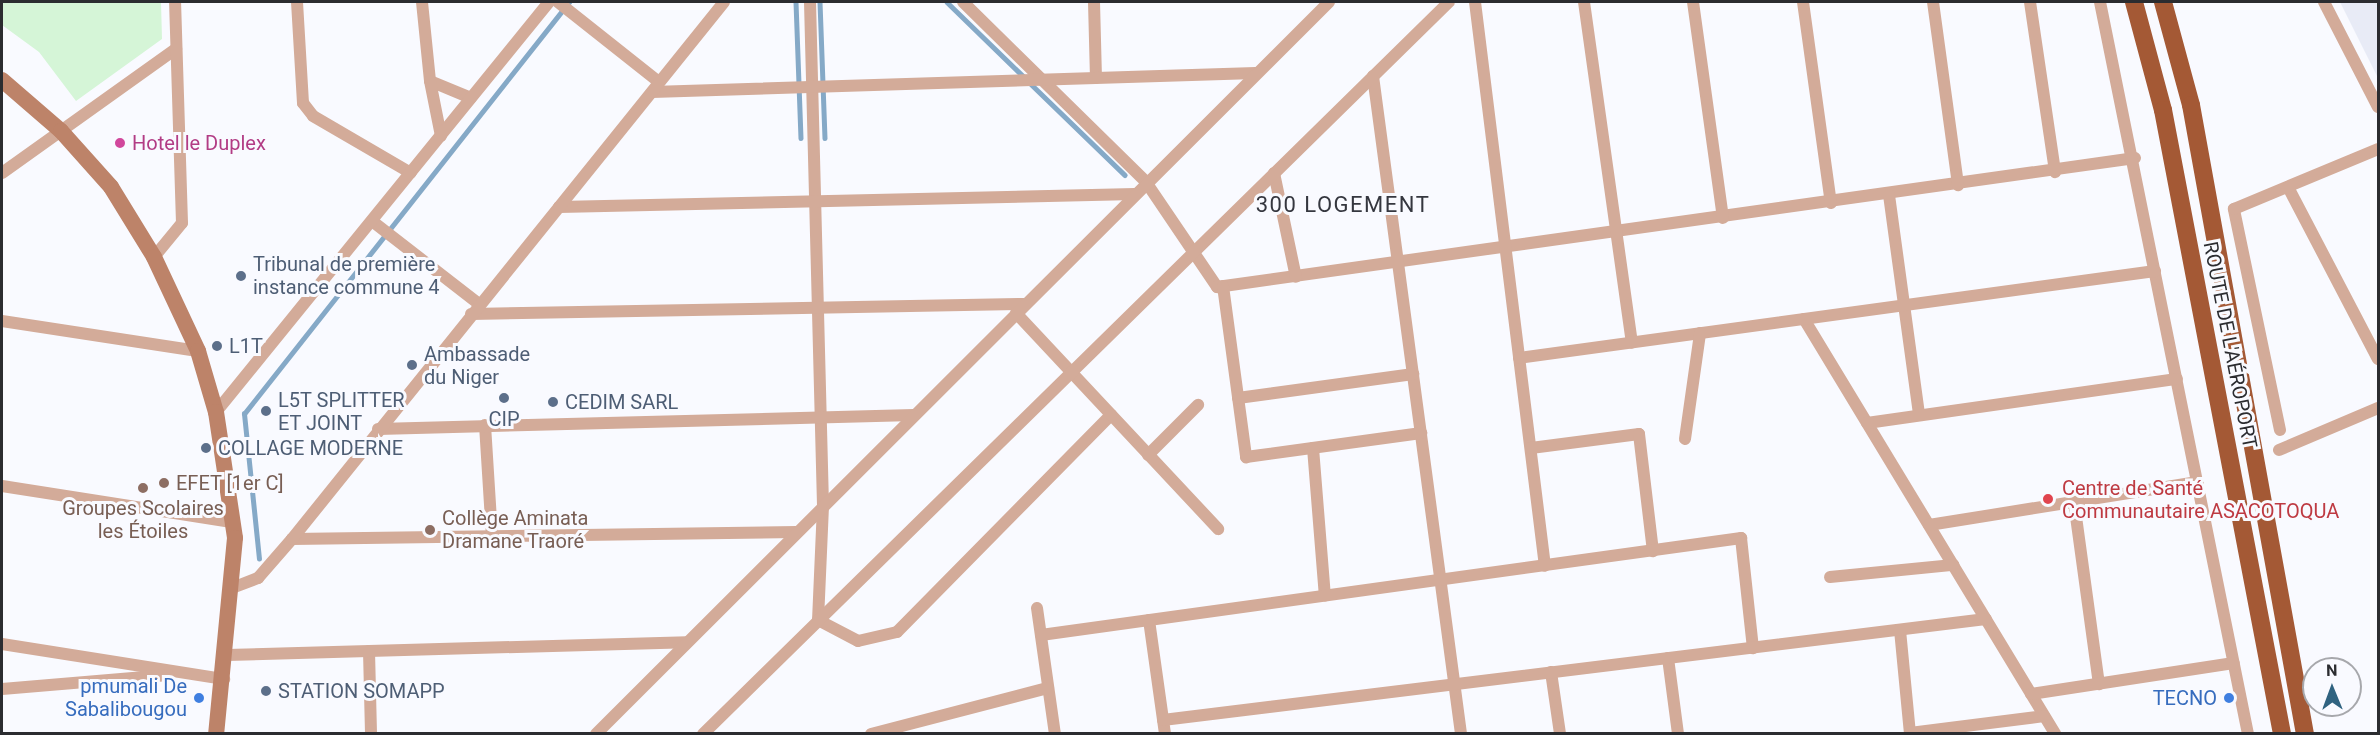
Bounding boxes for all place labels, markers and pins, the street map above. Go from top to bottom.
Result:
place label: Hotel le Duplex [132,131,266,155]
marker: Hotel le Duplex [113,136,127,150]
place label: Tribunal de première instance commune 4 [253,252,440,299]
marker: Tribunal de première instance commune 4 [234,269,248,283]
place label: L1T [229,334,263,358]
marker: L1T [210,339,224,353]
place label: Ambassade du Niger [424,342,530,389]
marker: Ambassade du Niger [405,358,419,372]
place label: L5T SPLITTER ET JOINT [278,388,405,435]
place label: CEDIM SARL [565,390,678,414]
marker: CIP [497,391,511,405]
marker: CEDIM SARL [546,395,560,409]
marker: L5T SPLITTER ET JOINT [259,404,273,418]
place label: CIP [488,407,520,431]
place label: COLLAGE MODERNE [218,436,403,460]
marker: COLLAGE MODERNE [199,441,213,455]
place label: EFET [1er C] [176,471,284,495]
marker: EFET [1er C] [157,476,171,490]
place label: Centre de Santé Communautaire ASACOTOQUA [2062,476,2339,523]
marker: Groupes Scolaires les Étoiles [136,481,150,495]
marker: Centre de Santé Communautaire ASACOTOQUA [2039,490,2057,508]
place label: Groupes Scolaires les Étoiles [62,497,224,544]
place label: Collège Aminata Dramane Traoré [442,506,588,553]
marker: Collège Aminata Dramane Traoré [423,523,437,537]
place label: pmumali De Sabalibougou [65,674,187,721]
place label: STATION SOMAPP [278,679,445,703]
marker: STATION SOMAPP [259,684,273,698]
place label: TECNO [2153,686,2217,710]
marker: pmumali De Sabalibougou [192,691,206,705]
marker: TECNO [2222,691,2236,705]

